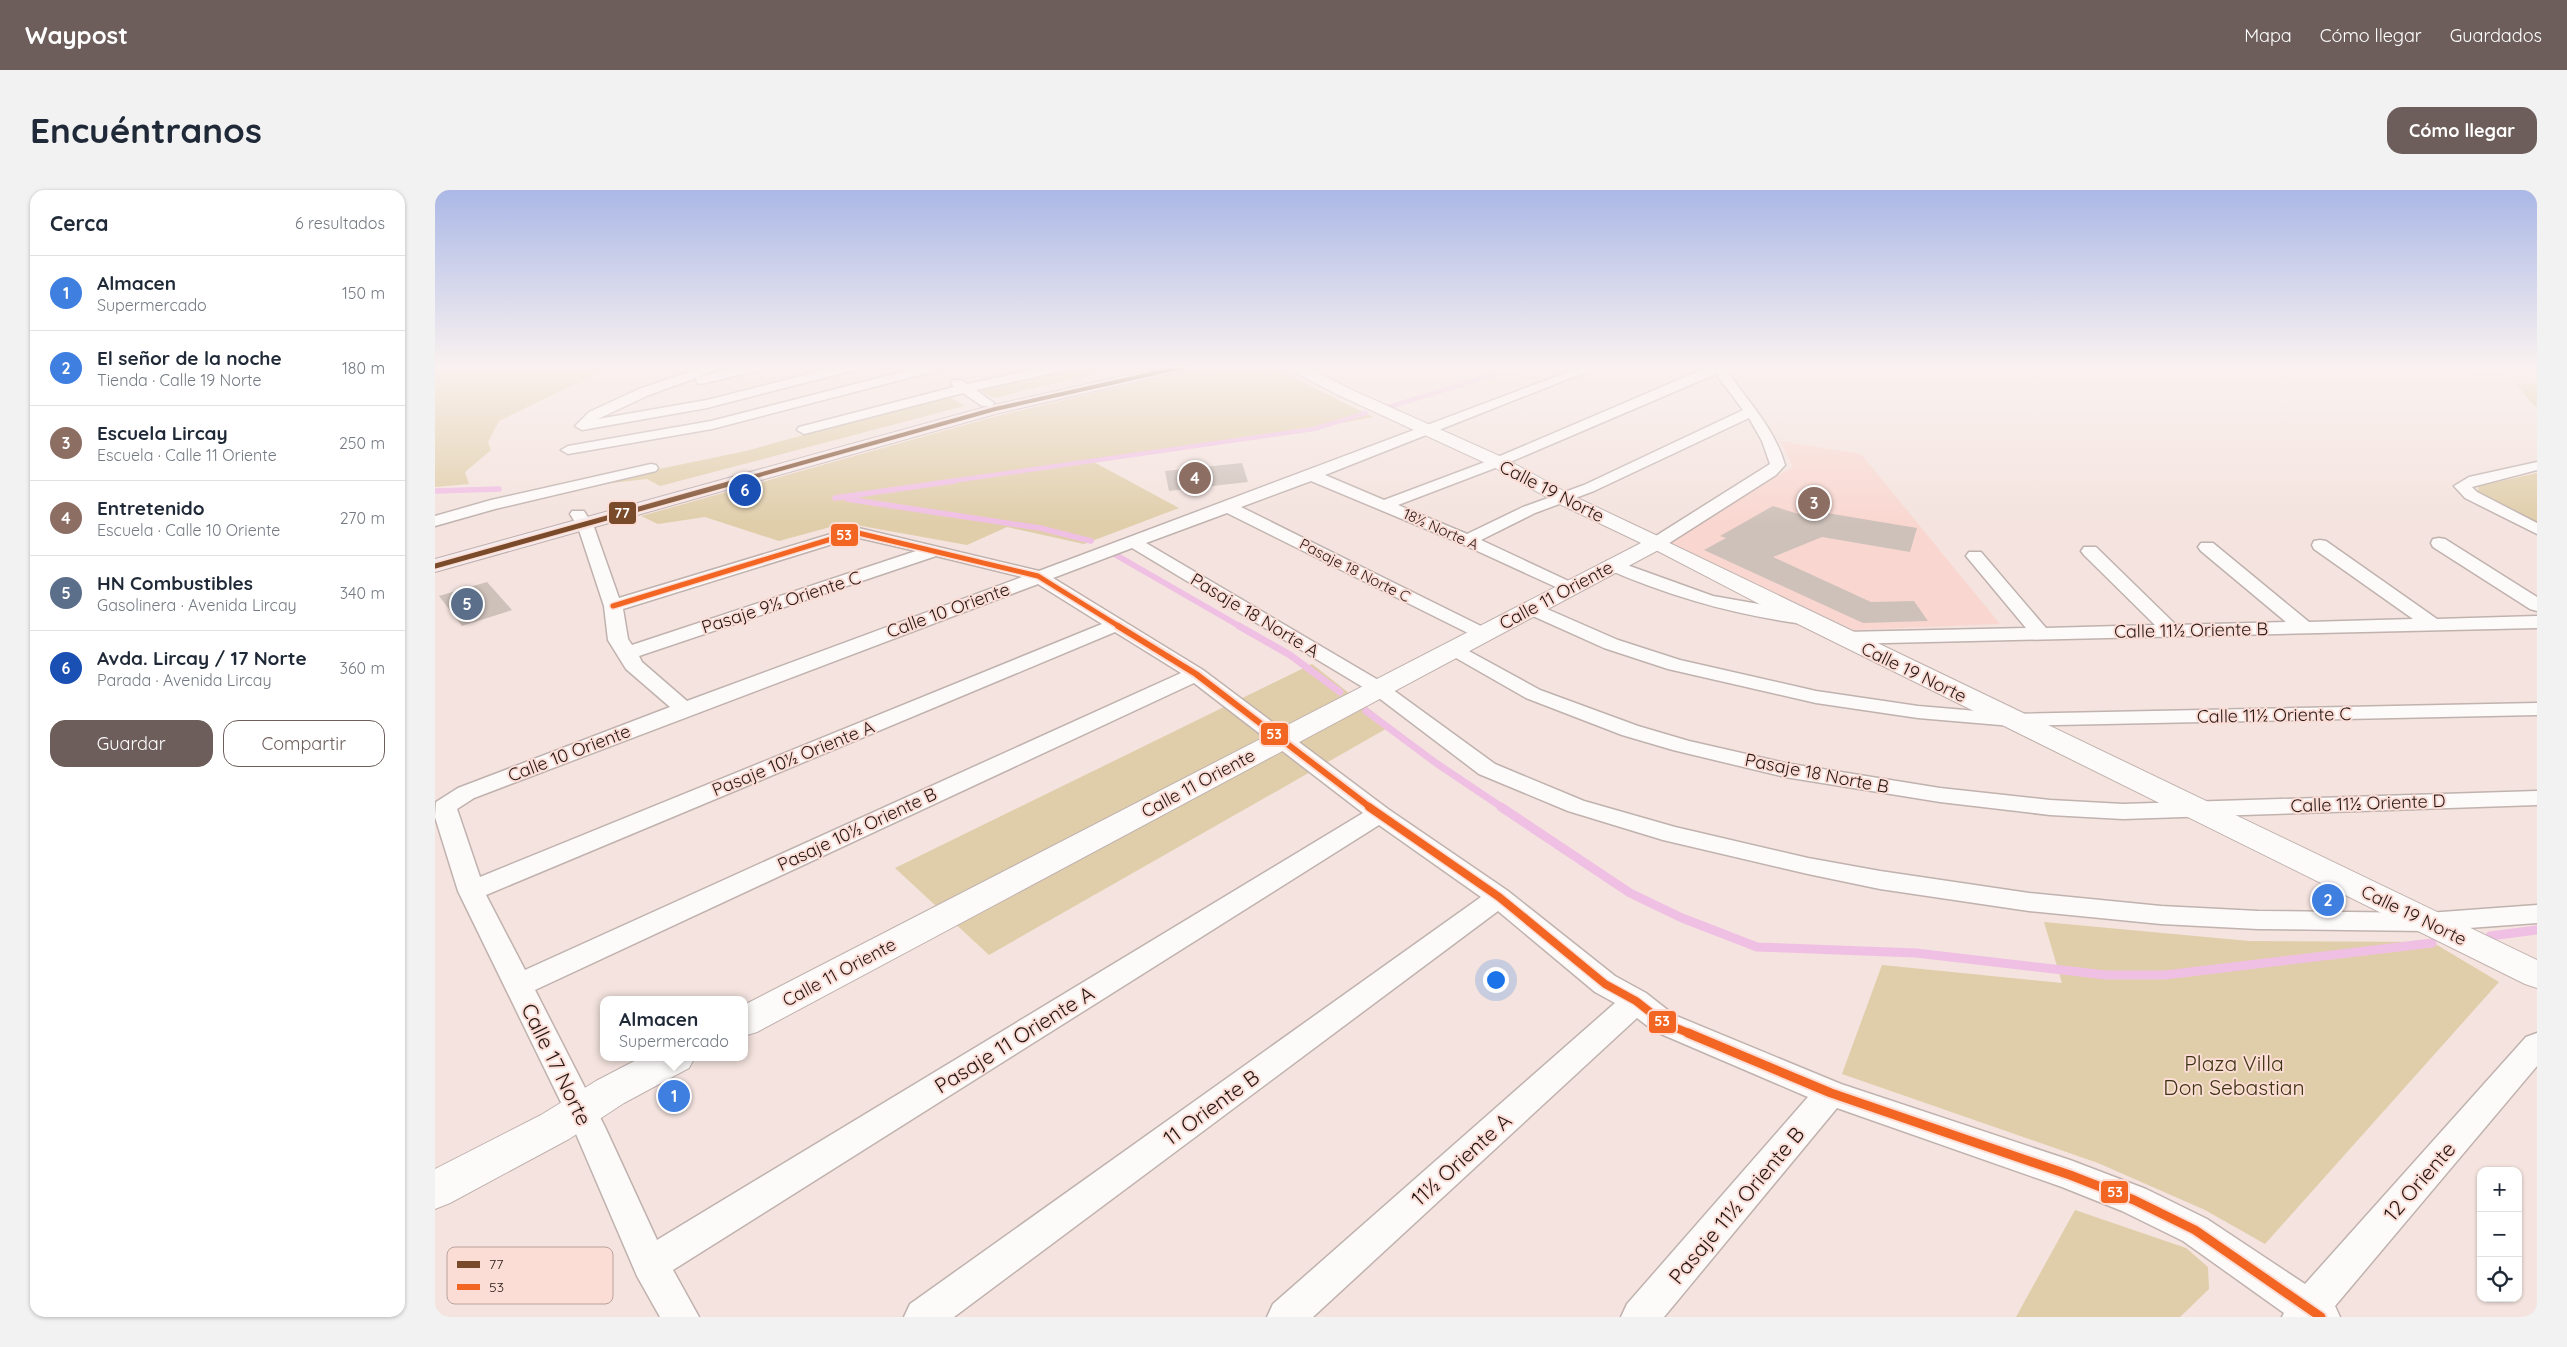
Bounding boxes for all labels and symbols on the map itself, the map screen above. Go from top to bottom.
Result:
street label: Calle 19 Norte [1496,455,1608,527]
pin: 4 [1179,459,1211,497]
pin: 6 [729,471,761,509]
pin: 3 [1798,484,1830,522]
line badge: 77 [608,501,637,525]
text: 77 [614,504,630,522]
street label: 18½ Norte A [1400,504,1482,554]
line badge: 53 [830,523,859,547]
text: 53 [836,526,852,544]
street label: Pasaje 18 Norte C [1296,534,1414,606]
street label: Calle 11 Oriente [1495,555,1617,635]
street label: Pasaje 9½ Oriente C [699,565,864,639]
street label: Pasaje 18 Norte A [1187,568,1324,663]
street label: Calle 10 Oriente [883,577,1013,643]
pin: 5 [451,585,483,623]
street label: Calle 11½ Oriente B [2114,617,2268,643]
street label: Calle 19 Norte [1857,637,1971,707]
street label: Calle 11½ Oriente C [2197,702,2351,728]
street label: Pasaje 10½ Oriente A [708,715,878,801]
street label: Calle 10 Oriente [504,719,634,787]
line badge: 53 [1260,722,1289,746]
text: 53 [1266,725,1282,743]
street label: Calle 11 Oriente [1137,743,1259,823]
street label: Pasaje 18 Norte B [1743,748,1891,798]
street label: Pasaje 10½ Oriente B [774,782,940,876]
street label: Calle 11½ Oriente D [2290,789,2446,817]
street label: Calle 19 Norte [2357,880,2471,950]
pin: 2 [2312,881,2344,919]
street label: Calle 11 Oriente [778,932,900,1012]
your location [1483,967,1509,993]
street label: Pasaje 11 Oriente A [929,979,1099,1099]
street label: Calle 17 Norte [516,999,598,1129]
line badge: 53 [1648,1010,1677,1034]
text: 53 [1654,1012,1670,1030]
park label: Plaza Villa Don Sebastian [2163,1050,2305,1100]
street label: 11 Oriente B [1158,1063,1264,1151]
pin: 1 [658,1077,690,1115]
street label: 11½ Oriente A [1405,1107,1517,1211]
street label: Pasaje 11½ Oriente B [1663,1121,1809,1289]
street label: 12 Oriente [2377,1136,2461,1226]
line badge: 53 [2100,1180,2129,1204]
text: 53 [2107,1183,2123,1201]
legend [447,1247,613,1304]
text: 77 [489,1255,503,1273]
text: 53 [489,1278,504,1296]

